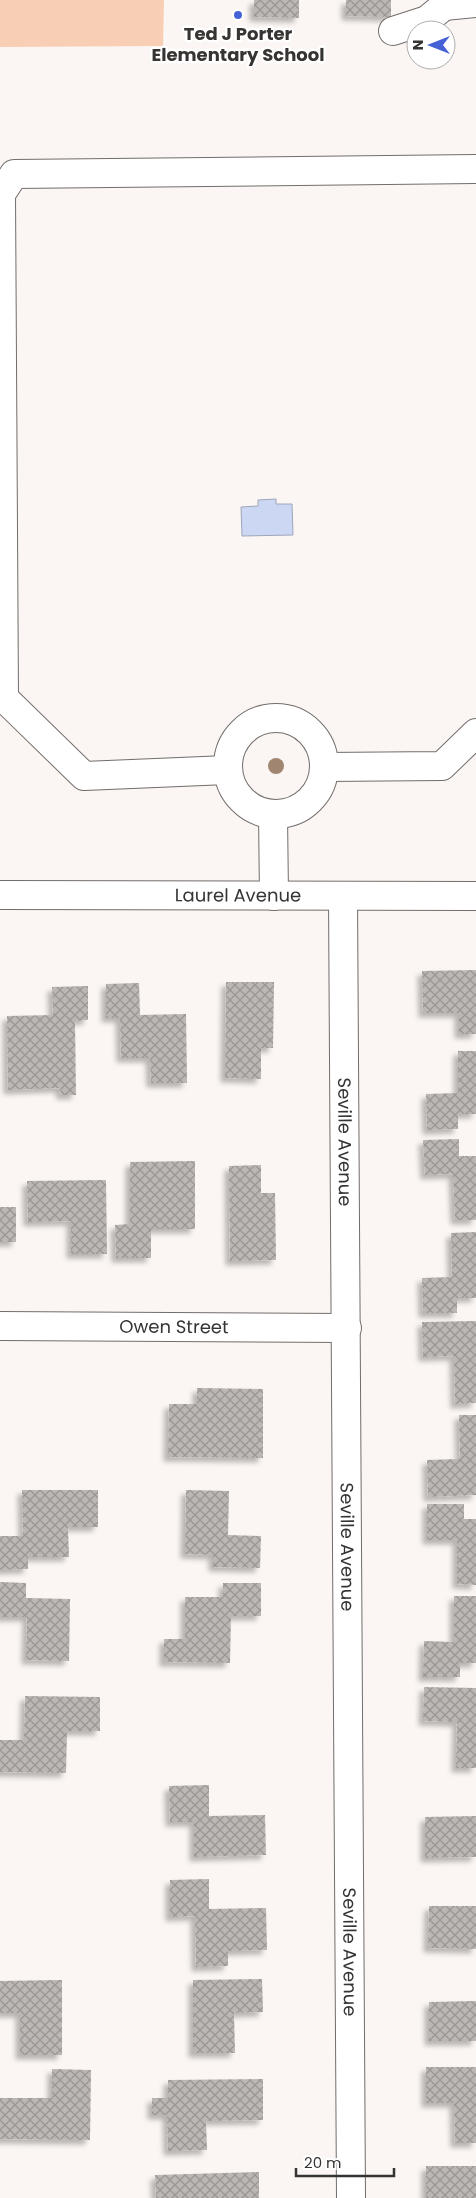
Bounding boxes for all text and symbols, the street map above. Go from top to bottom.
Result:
marker: Ted J Porter Elementary School [232,9,244,21]
north arrow [406,20,456,70]
place label: Ted J Porter Elementary School [151,21,325,67]
text: N [408,40,428,50]
street label: Laurel Avenue [175,882,301,908]
street label: Seville Avenue [332,1078,358,1206]
street label: Owen Street [119,1314,229,1339]
street label: Seville Avenue [335,1483,360,1611]
street label: Seville Avenue [337,1887,363,2016]
scale bar [296,2146,394,2178]
text: 20 m [304,2152,342,2173]

